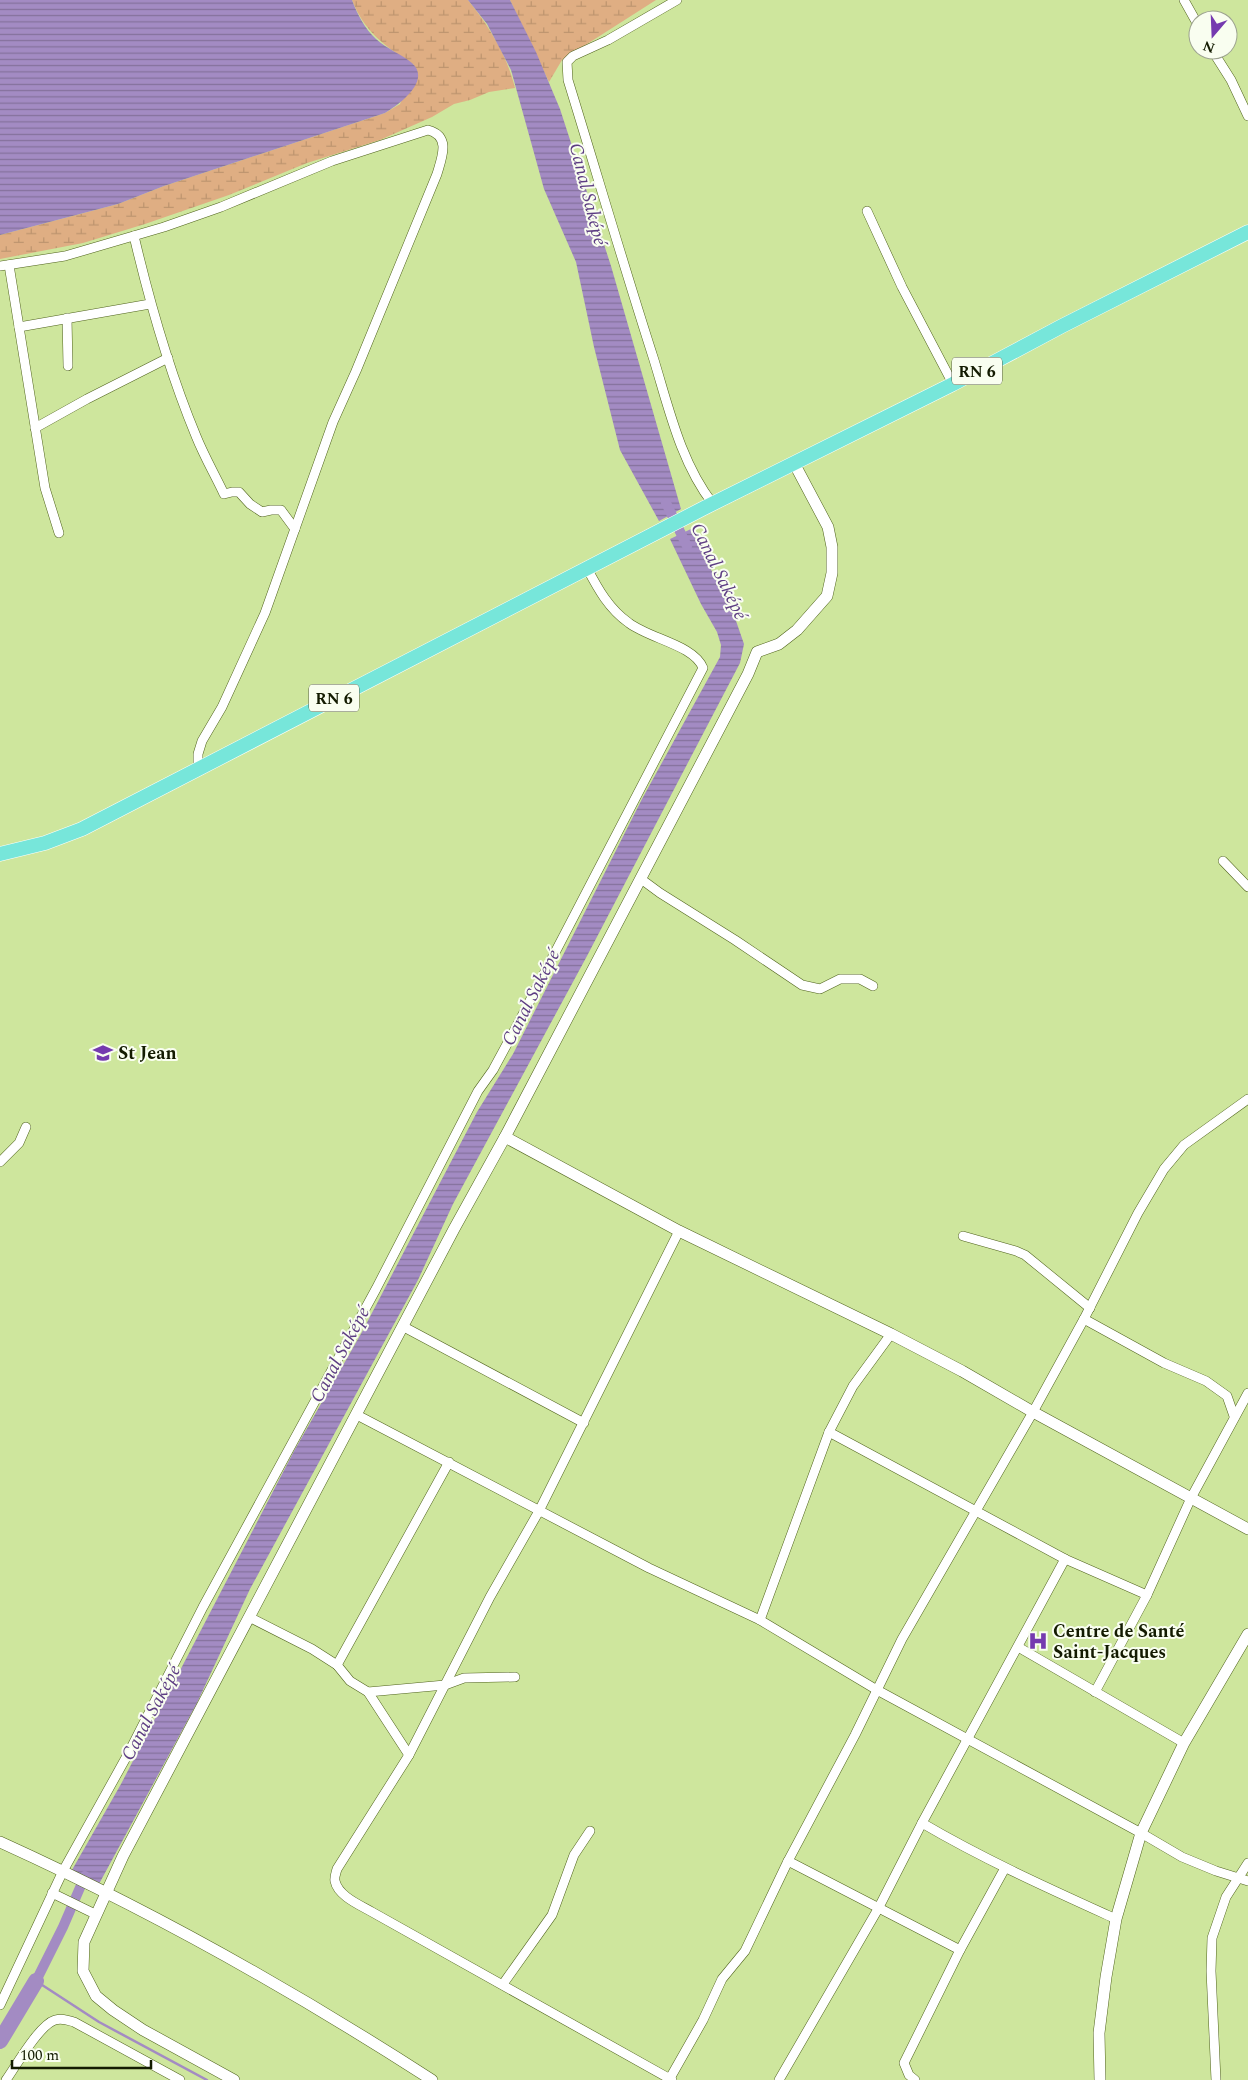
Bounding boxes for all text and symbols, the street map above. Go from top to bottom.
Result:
north arrow [1188,10,1238,60]
text: N [1200,35,1218,59]
water label: Canal Saképé [561,140,615,250]
road number: RN 6 [952,358,1002,384]
water label: Canal Saképé [683,518,755,627]
road number: RN 6 [309,684,359,711]
water label: Canal Saképé [495,943,569,1051]
place label: St Jean [118,1040,177,1067]
school or university icon: St Jean [92,1042,114,1064]
water label: Canal Saképé [303,1300,379,1408]
place label: Centre de Santé Saint-Jacques [1053,1618,1185,1666]
hospital icon: Centre de Santé Saint-Jacques [1027,1630,1049,1652]
water label: Canal Saképé [114,1658,190,1766]
scale bar [12,2038,151,2070]
text: 100 m [20,2044,59,2067]

